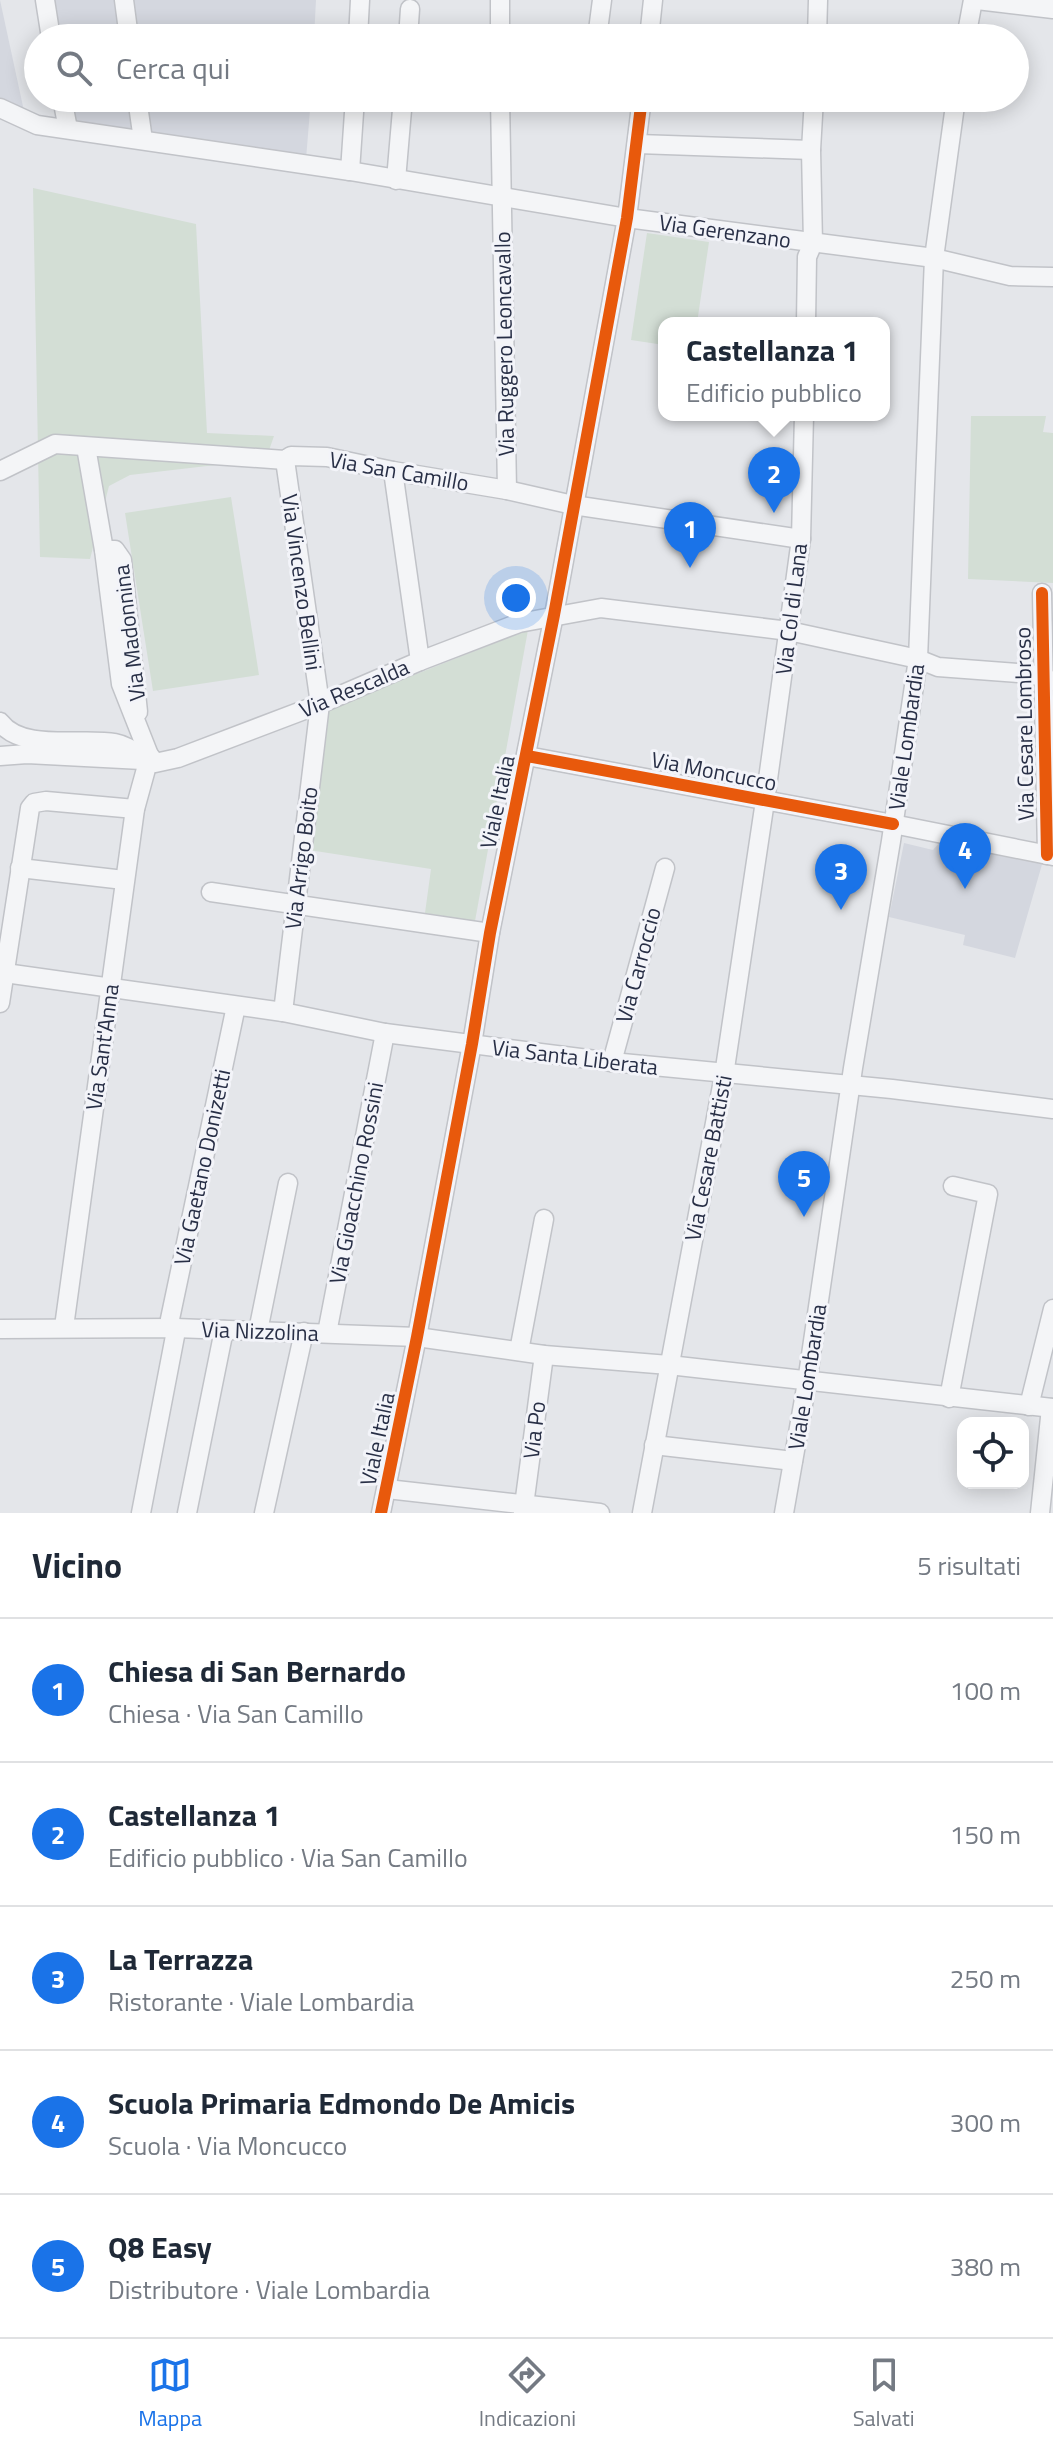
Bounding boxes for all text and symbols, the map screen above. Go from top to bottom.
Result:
search box [24,24,1029,112]
text: Cerca qui [116,45,230,91]
icon: search [52,46,96,90]
street label: Via Gerenzano [657,205,793,257]
street label: Via Ruggero Leoncavallo [485,231,523,457]
popup [658,317,890,421]
text: Castellanza 1 [686,327,859,373]
text: Edificio pubblico [686,373,862,412]
street label: Via San Camillo [327,442,471,500]
pin: 2 [748,447,800,513]
street label: Via Vincenzo Bellini [273,492,331,672]
pin: 1 [664,502,716,568]
street label: Via Col di Lana [766,541,816,677]
street label: Via Madonnina [104,563,154,703]
your location [496,578,536,618]
street label: Via Cesare Lombroso [1005,627,1043,821]
street label: Via Rescalda [294,650,414,726]
street label: Viale Lombardia [879,662,933,812]
street label: Via Moncucco [648,742,780,800]
street label: Viale Italia [471,752,523,852]
street label: Via Arrigo Boito [275,785,327,931]
pin: 4 [939,823,991,889]
pin: 3 [815,844,867,910]
street label: Via Carroccio [606,903,670,1027]
street label: Via Sant'Anna [76,982,128,1112]
street label: Via Santa Liberata [490,1030,660,1084]
street label: Via Gaetano Donizetti [165,1066,239,1268]
street label: Via Cesare Battisti [675,1072,741,1244]
street label: Via Gioacchino Rossini [320,1079,392,1287]
pin: 5 [778,1151,830,1217]
street label: Viale Lombardia [779,1301,835,1453]
street label: Via Nizzolina [201,1312,319,1350]
street label: Viale Italia [351,1389,403,1489]
street label: Via Po [514,1399,554,1461]
map controls [957,1417,1029,1489]
button: locate [957,1417,1029,1489]
text: Vicino [32,1539,122,1591]
text: 5 risultati [917,1546,1021,1585]
text: Chiesa di San Bernardo [108,1648,406,1694]
text: 1 [51,1671,65,1710]
text: 100 m [950,1671,1021,1710]
text: Chiesa · Via San Camillo [108,1694,364,1733]
text: Castellanza 1 [108,1792,280,1838]
text: 2 [51,1815,65,1854]
text: 150 m [950,1815,1021,1854]
text: Edificio pubblico · Via San Camillo [108,1838,468,1877]
text: La Terrazza [108,1936,253,1982]
text: 3 [51,1959,65,1998]
text: 250 m [950,1959,1021,1998]
text: Ristorante · Viale Lombardia [108,1982,414,2021]
text: Scuola Primaria Edmondo De Amicis [108,2080,575,2126]
text: 4 [51,2103,65,2142]
text: 300 m [950,2103,1021,2142]
text: Scuola · Via Moncucco [108,2126,347,2165]
text: Q8 Easy [108,2224,212,2270]
text: 5 [51,2247,65,2286]
text: 380 m [950,2247,1021,2286]
text: Distributore · Viale Lombardia [108,2270,430,2309]
tab: Mappa [138,2353,202,2435]
tab: Indicazioni [479,2353,576,2435]
tab: Salvati [853,2353,915,2435]

